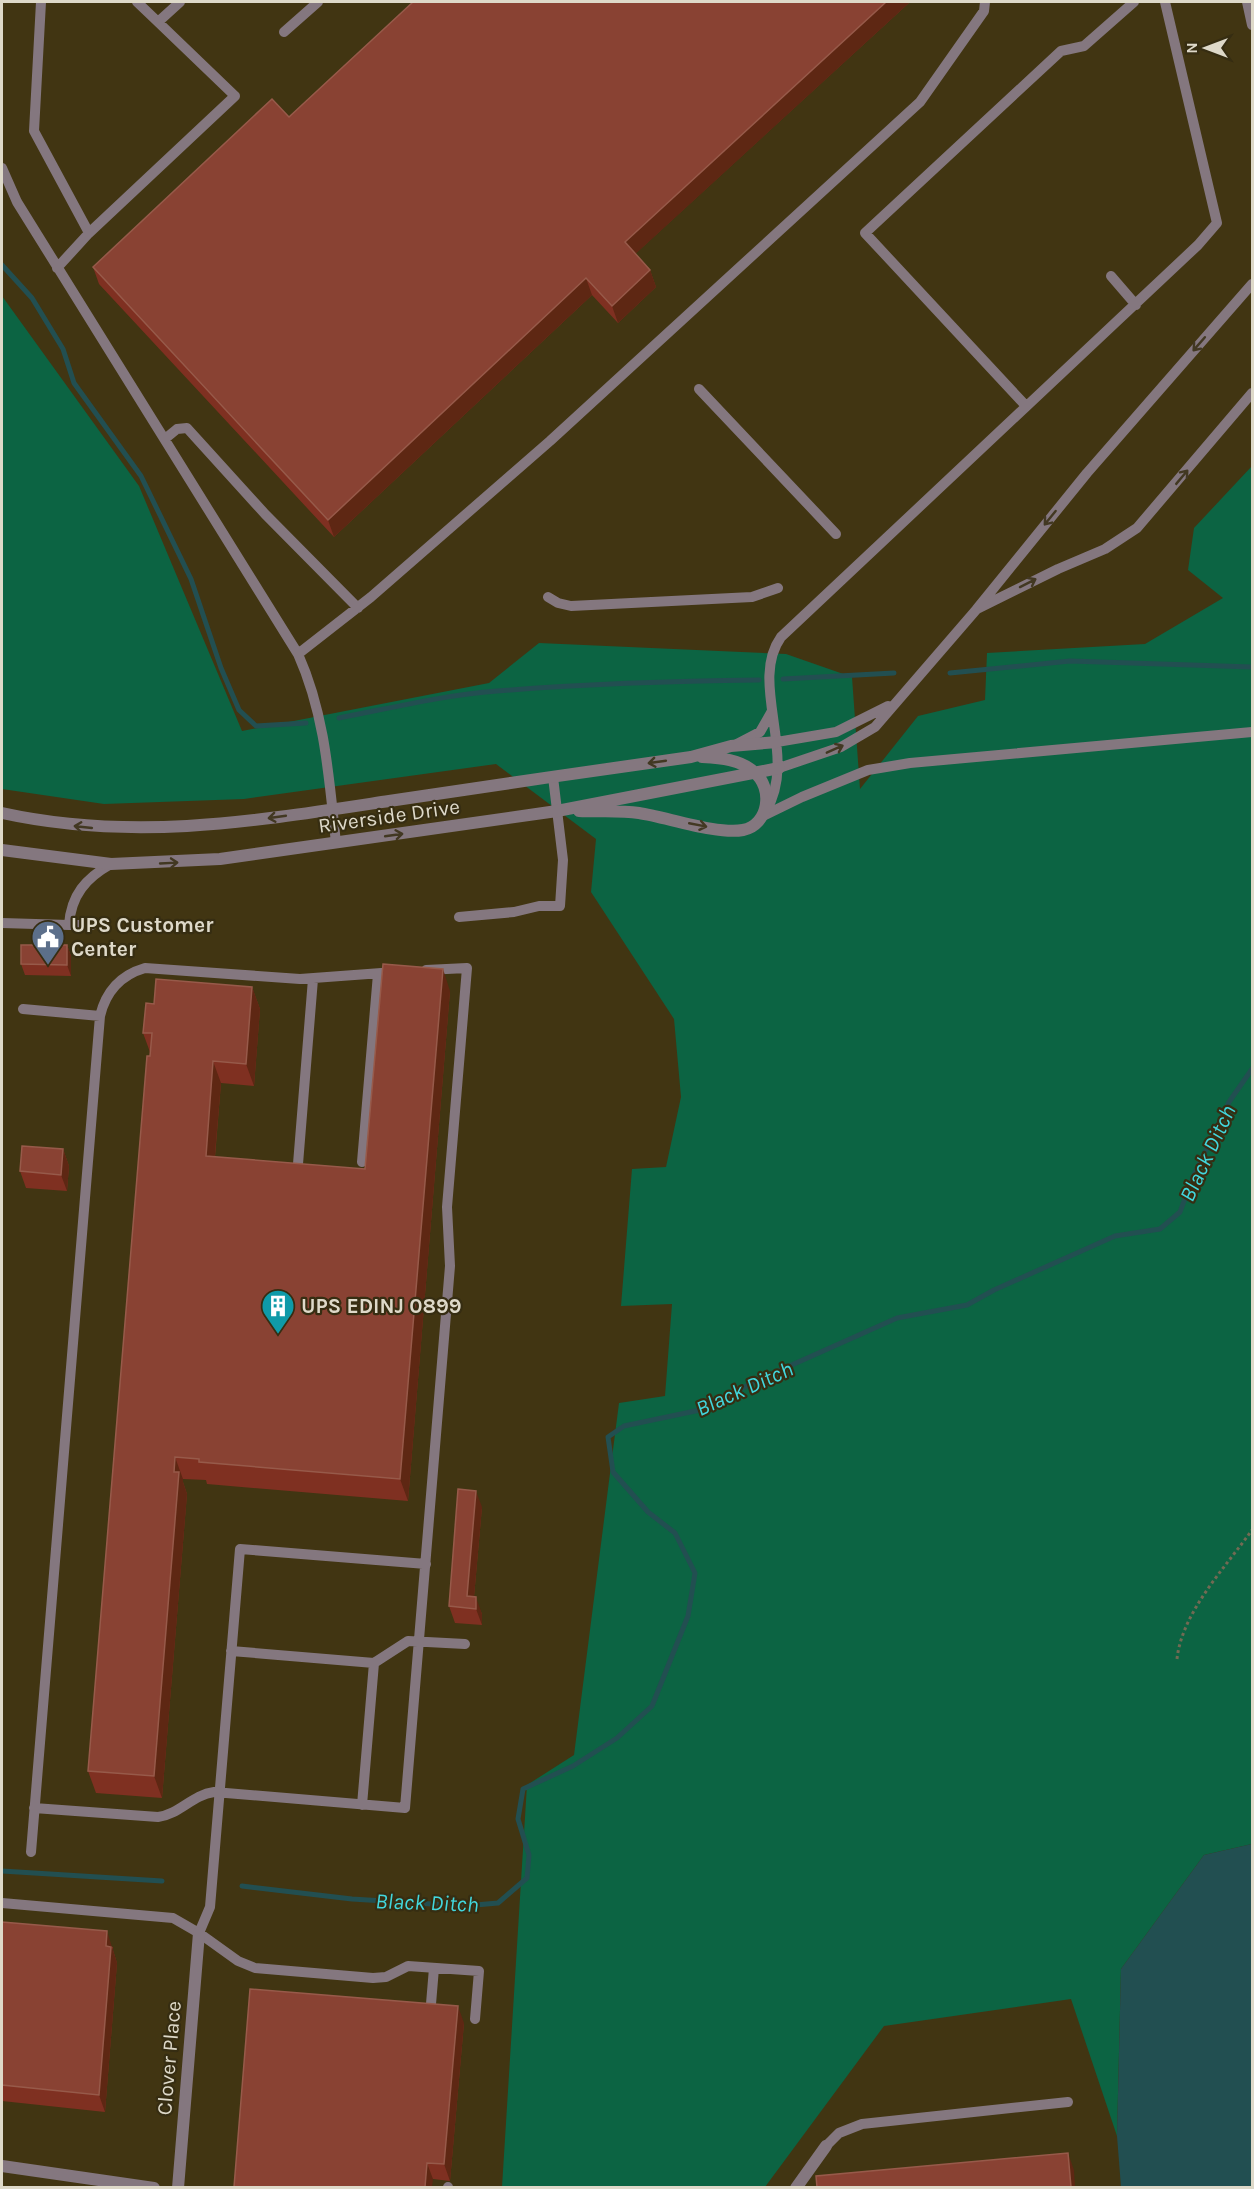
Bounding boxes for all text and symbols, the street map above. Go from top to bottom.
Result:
north arrow [1176,18,1236,78]
text: N [1182,42,1201,54]
one-way arrow [1192,336,1206,351]
one-way arrow [1175,469,1188,485]
one-way arrow [1043,510,1056,526]
one-way arrow [1019,577,1037,589]
one-way arrow [825,743,843,754]
one-way arrow [648,756,668,767]
street label: Riverside Drive [317,794,461,838]
one-way arrow [268,812,288,823]
one-way arrow [688,820,708,831]
one-way arrow [74,821,94,832]
one-way arrow [384,830,404,841]
one-way arrow [159,858,179,869]
place label: UPS Customer Center [71,913,214,961]
public building icon: UPS Customer Center [30,919,66,966]
water label: Black Ditch [1174,1101,1242,1206]
building icon: UPS EDINJ 0899 [260,1288,296,1335]
place label: UPS EDINJ 0899 [301,1294,462,1318]
water label: Black Ditch [692,1356,797,1422]
water label: Black Ditch [375,1888,479,1918]
street label: Clover Place [152,2000,186,2116]

